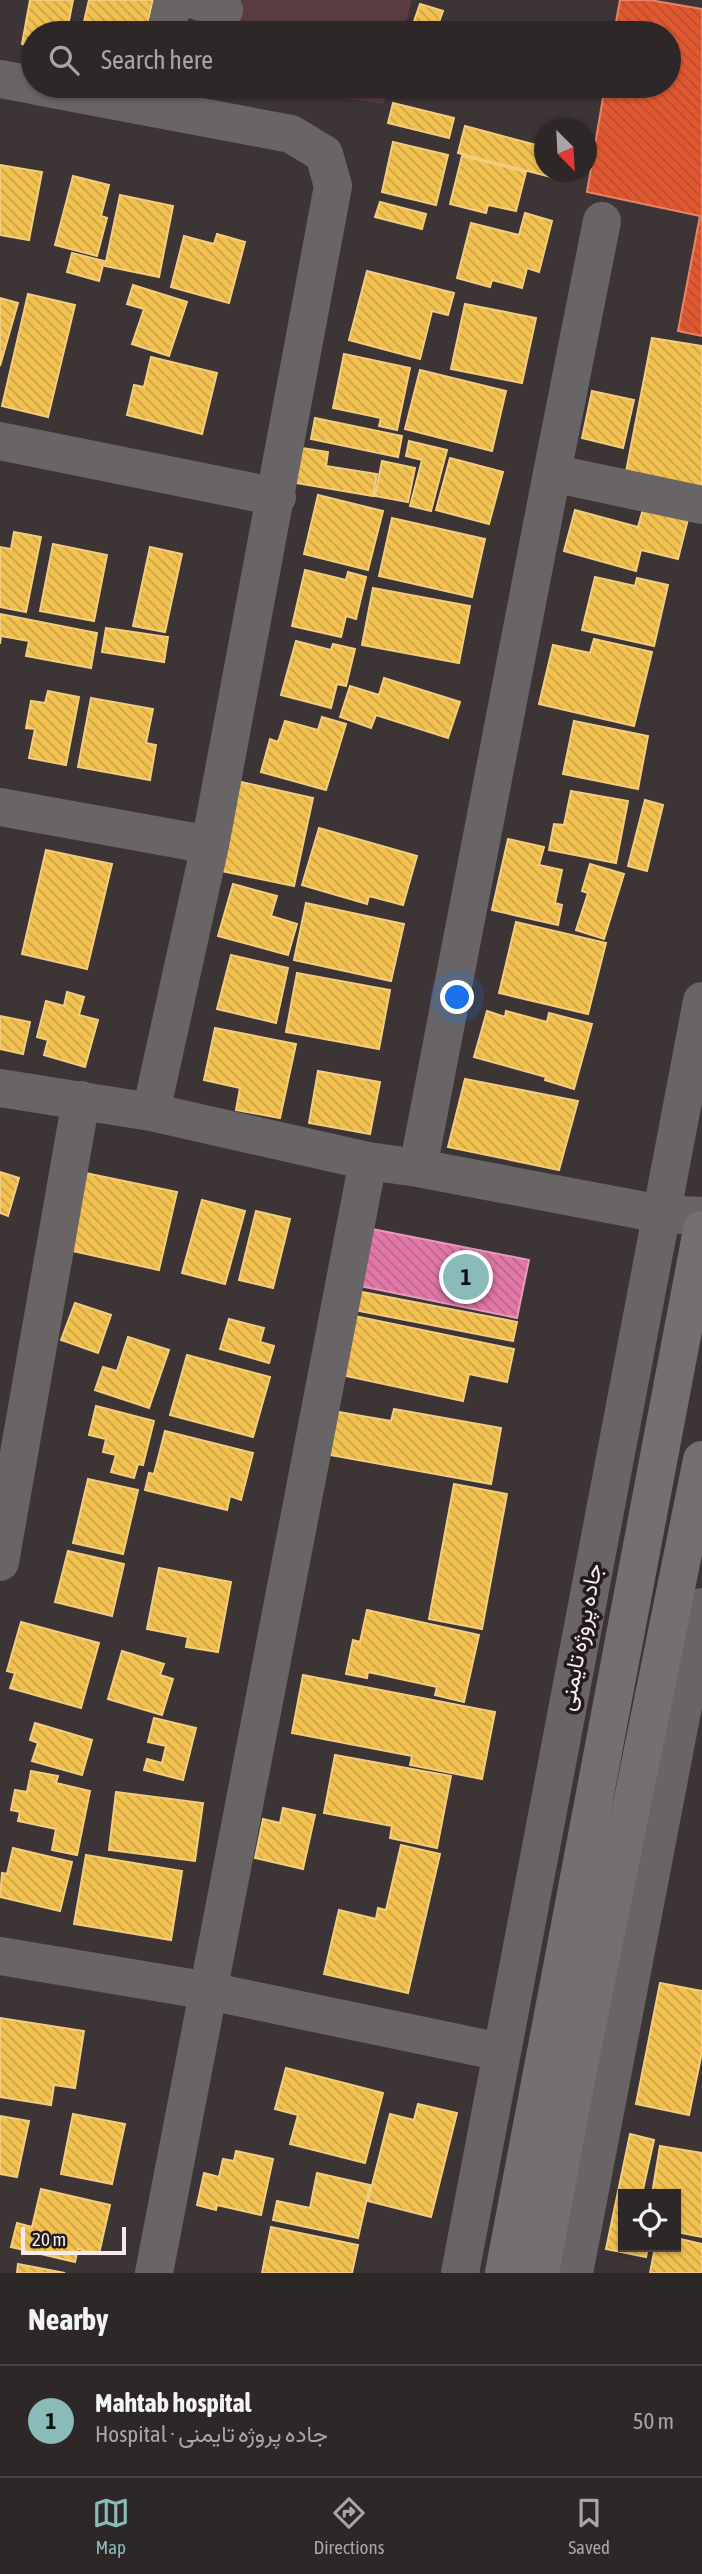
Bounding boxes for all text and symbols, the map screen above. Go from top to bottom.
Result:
search box [21,21,681,98]
icon: search [45,41,83,79]
text: Search here [101,45,213,75]
north arrow [534,119,597,182]
your location [440,980,474,1014]
pin: 1 [443,1251,489,1303]
street label: جاده پروژه تایمنی [553,1561,610,1714]
map controls [618,2189,681,2252]
button: locate [618,2189,681,2252]
scale bar [21,2224,126,2256]
text: 20 m [32,2228,66,2250]
text: Nearby [28,2302,108,2336]
text: Mahtab hospital [95,2388,251,2418]
text: 1 [46,2408,56,2434]
text: 50 m [633,2408,674,2434]
text: Hospital · جاده پروژه تایمنی [95,2421,328,2447]
tab: Map [92,2494,130,2558]
tab: Directions [314,2494,384,2558]
tab: Saved [568,2494,610,2558]

